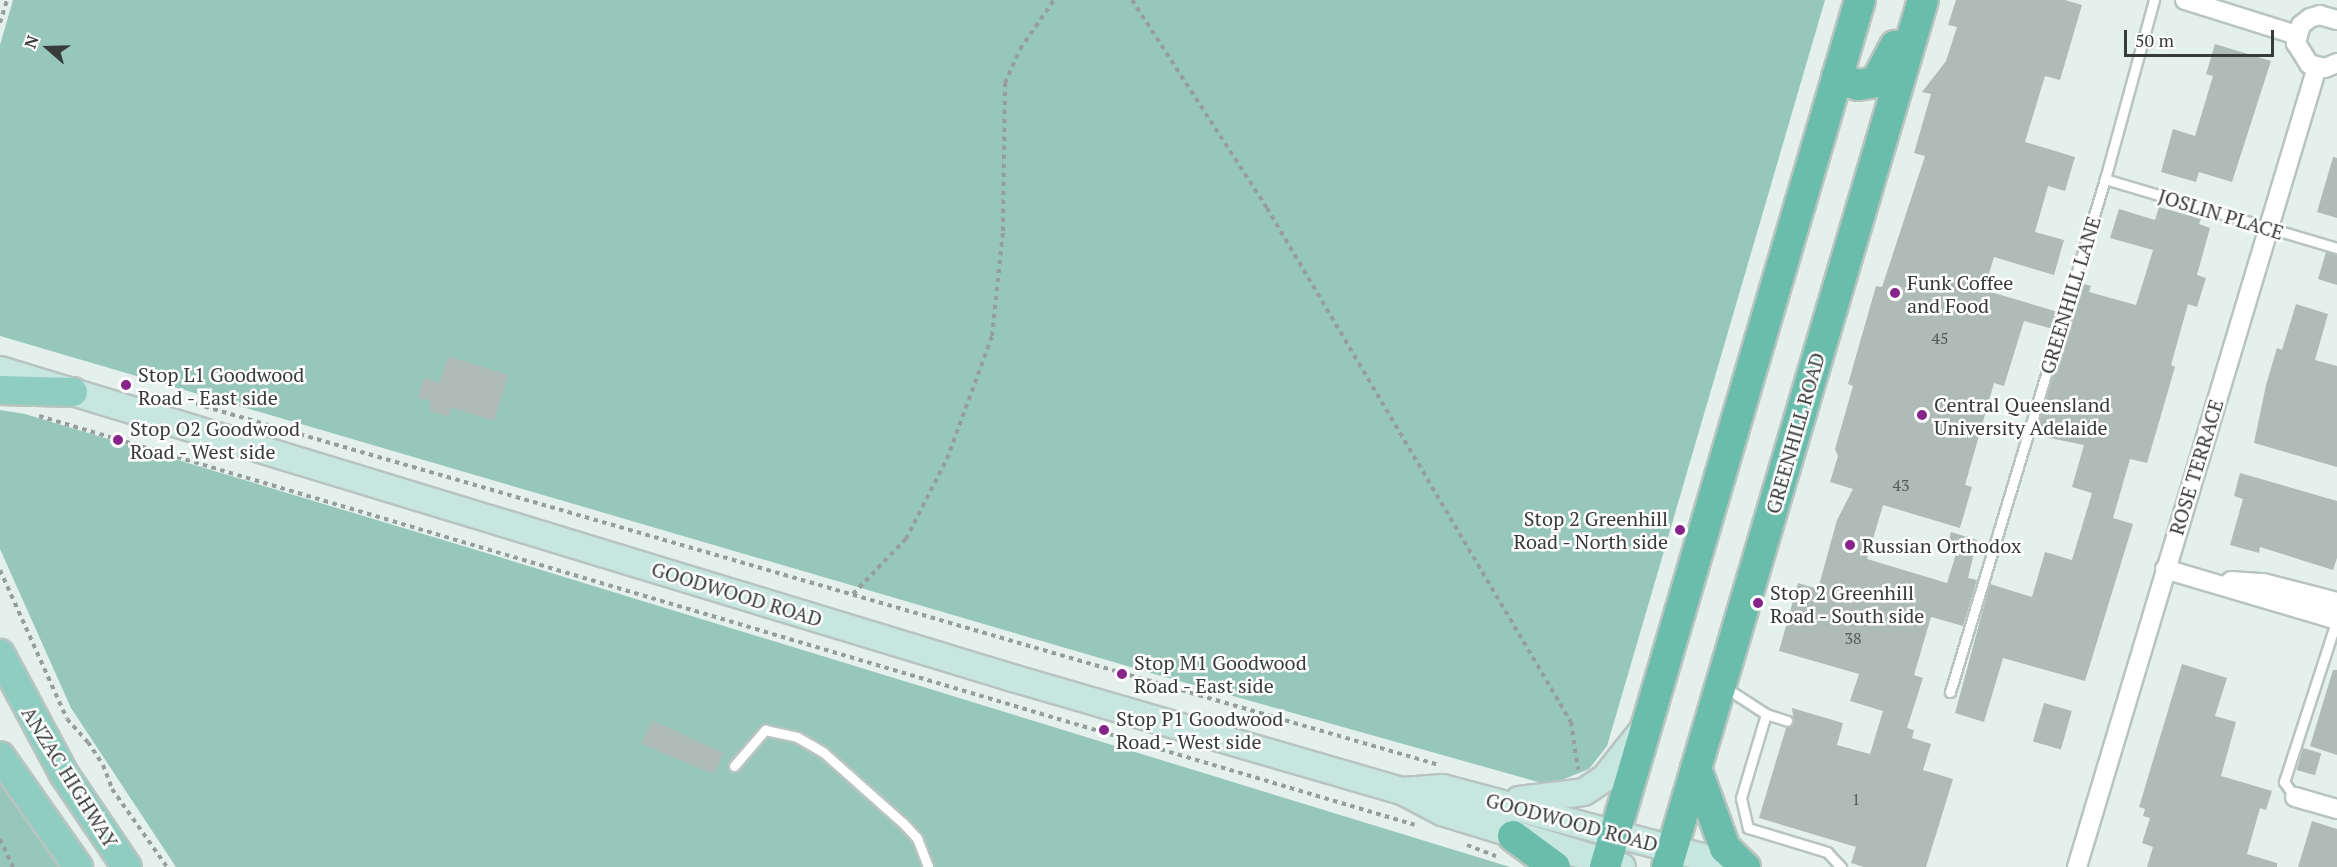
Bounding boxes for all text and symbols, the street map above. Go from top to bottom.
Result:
north arrow [18,18,78,78]
scale bar [2127,18,2277,56]
text: 50 m [2135,28,2174,52]
text: N [19,32,43,51]
street label: JOSLIN PLACE [2155,184,2287,244]
street label: GREENHILL LANE [2035,213,2105,377]
place label: Funk Coffee and Food [1907,270,2013,317]
marker: Funk Coffee and Food [1888,286,1902,300]
house number: 45 [1931,328,1949,348]
street label: GREENHILL ROAD [1761,350,1829,516]
place label: Stop L1 Goodwood Road - East side [138,362,304,409]
marker: Stop L1 Goodwood Road - East side [119,378,133,392]
place label: Central Queensland University Adelaide [1934,392,2110,439]
street label: ROSE TERRACE [2164,396,2228,538]
marker: Central Queensland University Adelaide [1915,408,1929,422]
place label: Stop O2 Goodwood Road - West side [130,416,300,463]
marker: Stop O2 Goodwood Road - West side [111,433,125,447]
house number: 43 [1892,475,1910,495]
place label: Stop 2 Greenhill Road - North side [1512,506,1668,553]
marker: Stop 2 Greenhill Road - North side [1673,523,1687,537]
place label: Russian Orthodox [1862,533,2021,557]
marker: Russian Orthodox [1843,538,1857,552]
street label: GOODWOOD ROAD [649,557,825,631]
place label: Stop 2 Greenhill Road - South side [1770,580,1926,627]
marker: Stop 2 Greenhill Road - South side [1751,596,1765,610]
house number: 38 [1844,628,1862,648]
place label: Stop M1 Goodwood Road - East side [1134,650,1307,697]
marker: Stop M1 Goodwood Road - East side [1115,667,1129,681]
street label: ANZAC HIGHWAY [17,702,123,852]
place label: Stop P1 Goodwood Road - West side [1116,706,1283,753]
marker: Stop P1 Goodwood Road - West side [1097,723,1111,737]
street label: GOODWOOD ROAD [1483,787,1661,857]
house number: 1 [1852,789,1860,809]

